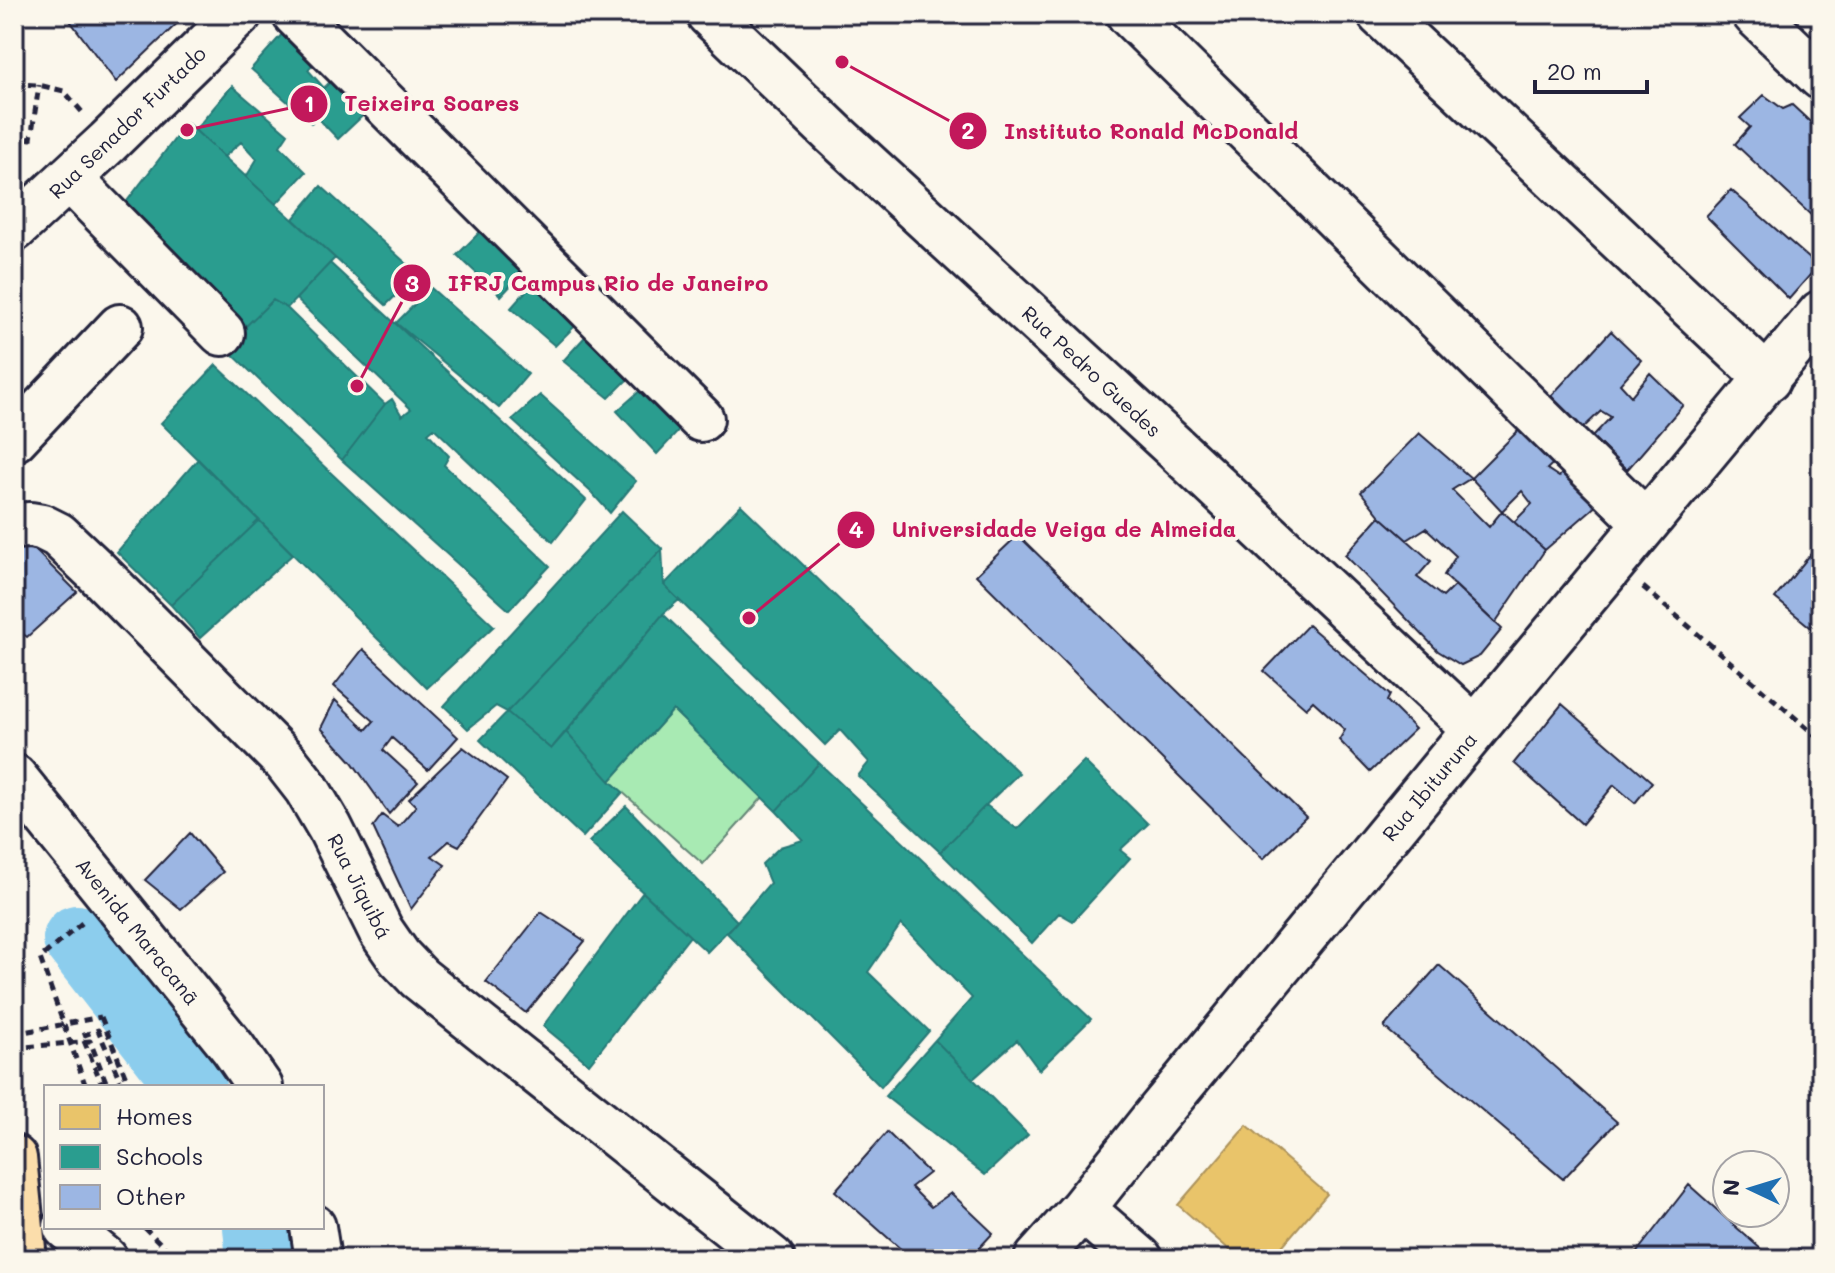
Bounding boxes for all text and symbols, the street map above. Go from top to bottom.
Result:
street label: Rua Senador Furtado [43,40,211,204]
scale bar [1535,44,1647,94]
text: 20 m [1547,55,1602,86]
callout: Teixeira Soares [289,81,536,127]
text: 1 [304,87,314,118]
text: Teixeira Soares [345,88,519,117]
callout: Instituto Ronald McDonald [948,108,1314,154]
text: 2 [961,114,975,145]
text: Instituto Ronald McDonald [1004,116,1298,145]
callout: IFRJ Campus Rio de Janeiro [392,260,785,306]
text: 3 [405,267,419,298]
text: IFRJ Campus Rio de Janeiro [448,268,768,297]
street label: Rua Pedro Guedes [1017,300,1167,442]
callout: Universidade Veiga de Almeida [836,507,1252,553]
text: 4 [848,513,864,544]
text: Universidade Veiga de Almeida [892,514,1236,543]
street label: Rua Ibituruna [1376,726,1482,846]
street label: Rua Jiquibá [322,829,398,943]
street label: Avenida Maracanã [71,852,205,1010]
legend [44,1085,324,1229]
text: Homes [116,1100,193,1131]
text: Schools [116,1140,203,1171]
north arrow [1711,1149,1791,1229]
text: N [1716,1178,1746,1197]
text: Other [116,1180,186,1211]

